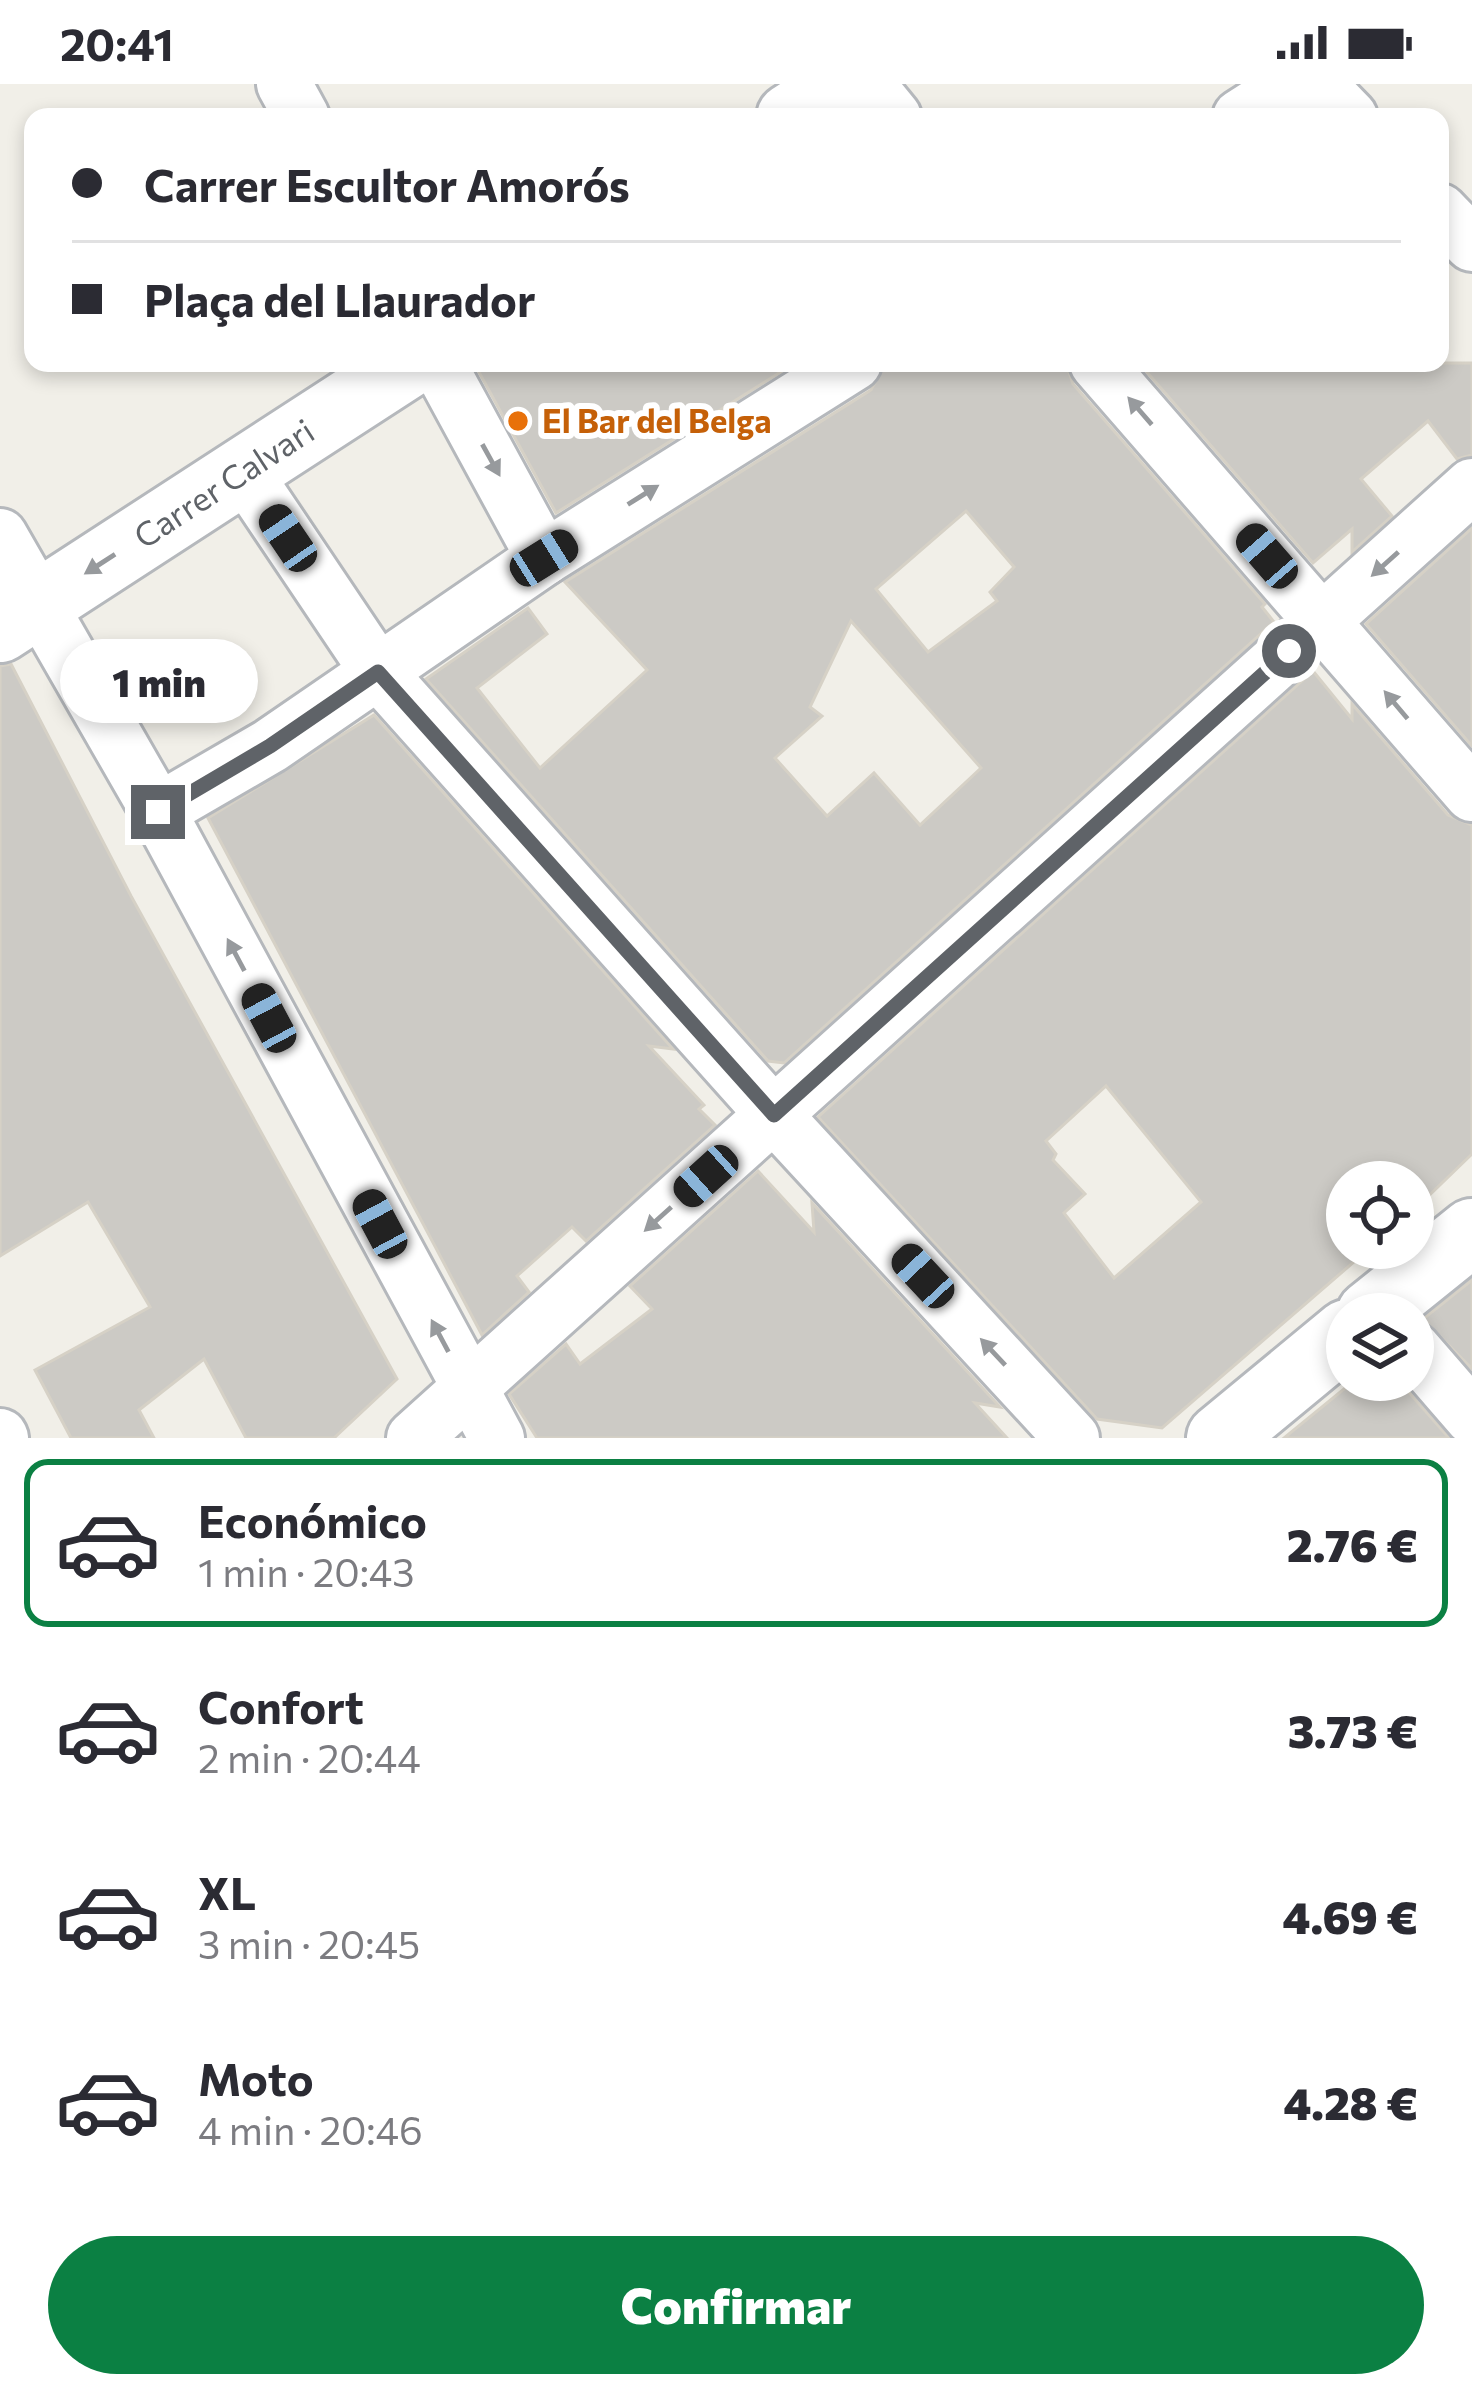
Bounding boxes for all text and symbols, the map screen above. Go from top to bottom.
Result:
text: 20:41 [60,15,174,70]
text: Carrer Escultor Amorós [144,156,630,211]
text: Plaça del Llaurador [144,271,536,326]
one-way arrow [1127,396,1154,426]
place label: El Bar del Belga [542,399,772,440]
marker: El Bar del Belga [505,408,531,434]
street label: Carrer Calvari [125,409,321,556]
one-way arrow [480,443,501,478]
one-way arrow [627,485,659,507]
car [253,498,323,578]
car [1230,517,1304,595]
car [504,524,584,592]
one-way arrow [1370,550,1400,577]
one-way arrow [84,552,117,574]
route start [1262,624,1316,678]
callout: 1 min [59,638,257,722]
text: 1 min [112,657,206,705]
one-way arrow [1383,690,1410,720]
route end [131,785,185,839]
one-way arrow [226,938,247,973]
car [236,978,302,1058]
car [667,1139,745,1213]
map controls [1326,1161,1434,1401]
button: locate [1326,1161,1434,1269]
car [347,1184,413,1264]
one-way arrow [644,1205,673,1232]
car [885,1237,961,1315]
button: layers [1326,1293,1434,1401]
one-way arrow [430,1318,451,1353]
one-way arrow [979,1338,1007,1367]
icon: car [54,1489,162,1597]
text: Económico [198,1492,427,1547]
text: 2.76 € [1287,1516,1418,1571]
text: 1 min · 20:43 [198,1547,415,1595]
icon: car [54,1675,162,1783]
text: Confort [198,1678,364,1733]
text: 3.73 € [1288,1702,1418,1757]
text: 2 min · 20:44 [198,1733,421,1781]
icon: car [54,1861,162,1969]
text: XL [198,1864,256,1919]
text: 4.69 € [1283,1888,1418,1943]
text: 3 min · 20:45 [198,1919,420,1967]
icon: car [54,2047,162,2155]
text: Moto [198,2050,314,2105]
text: 4.28 € [1283,2074,1418,2129]
text: 4 min · 20:46 [198,2105,423,2153]
button: Confirmar [48,2236,1424,2374]

